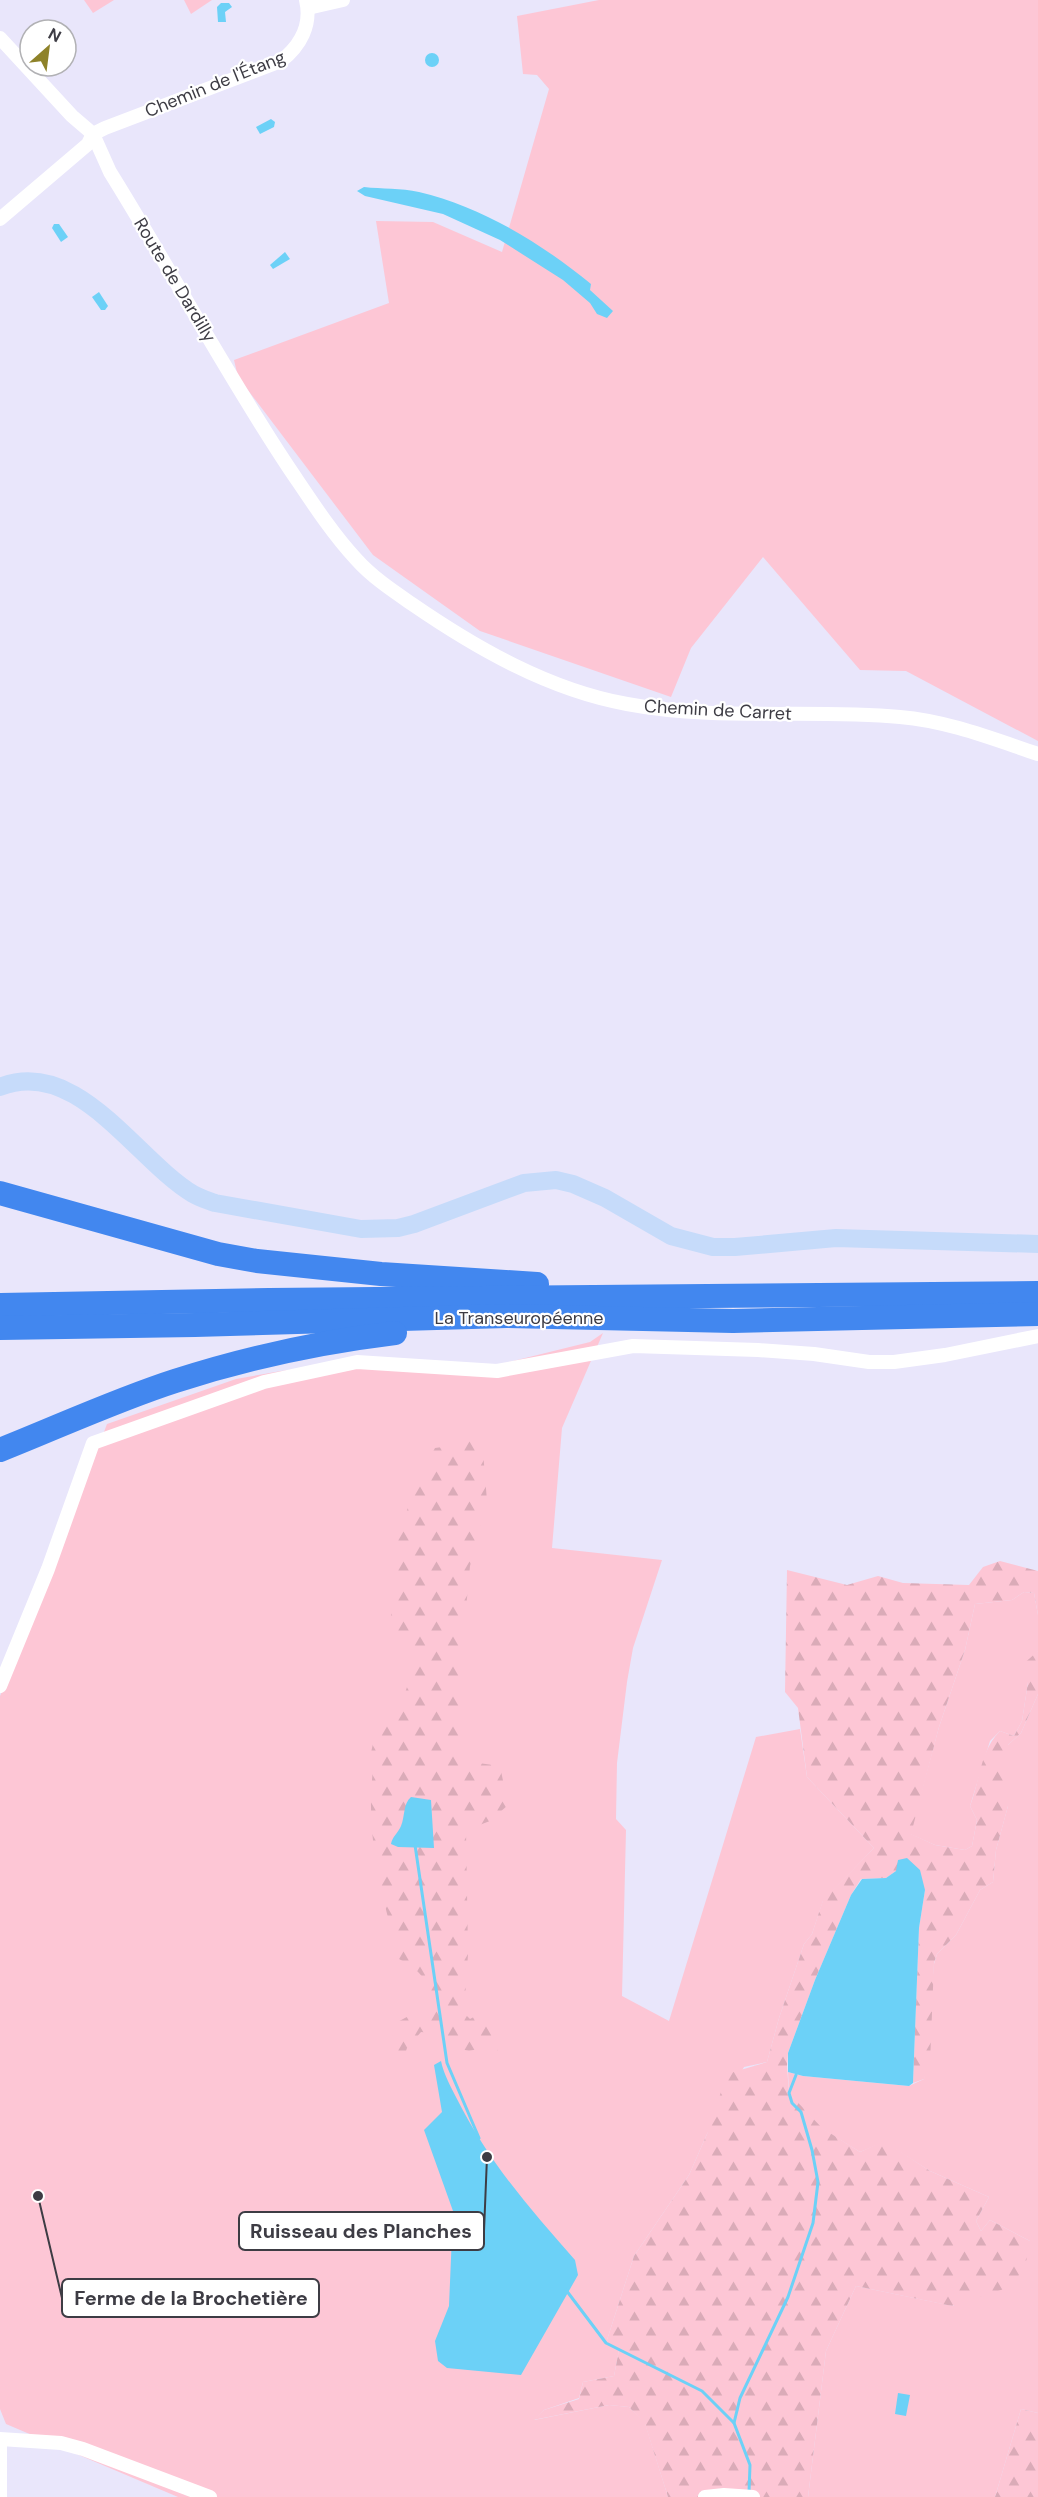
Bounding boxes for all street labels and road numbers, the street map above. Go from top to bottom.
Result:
street label: Chemin de l'Étang [141,45,289,123]
street label: Route de Dardilly [128,213,222,347]
street label: Chemin de Carret [644,694,792,726]
street label: La Transeuropéenne [434,1306,604,1330]

